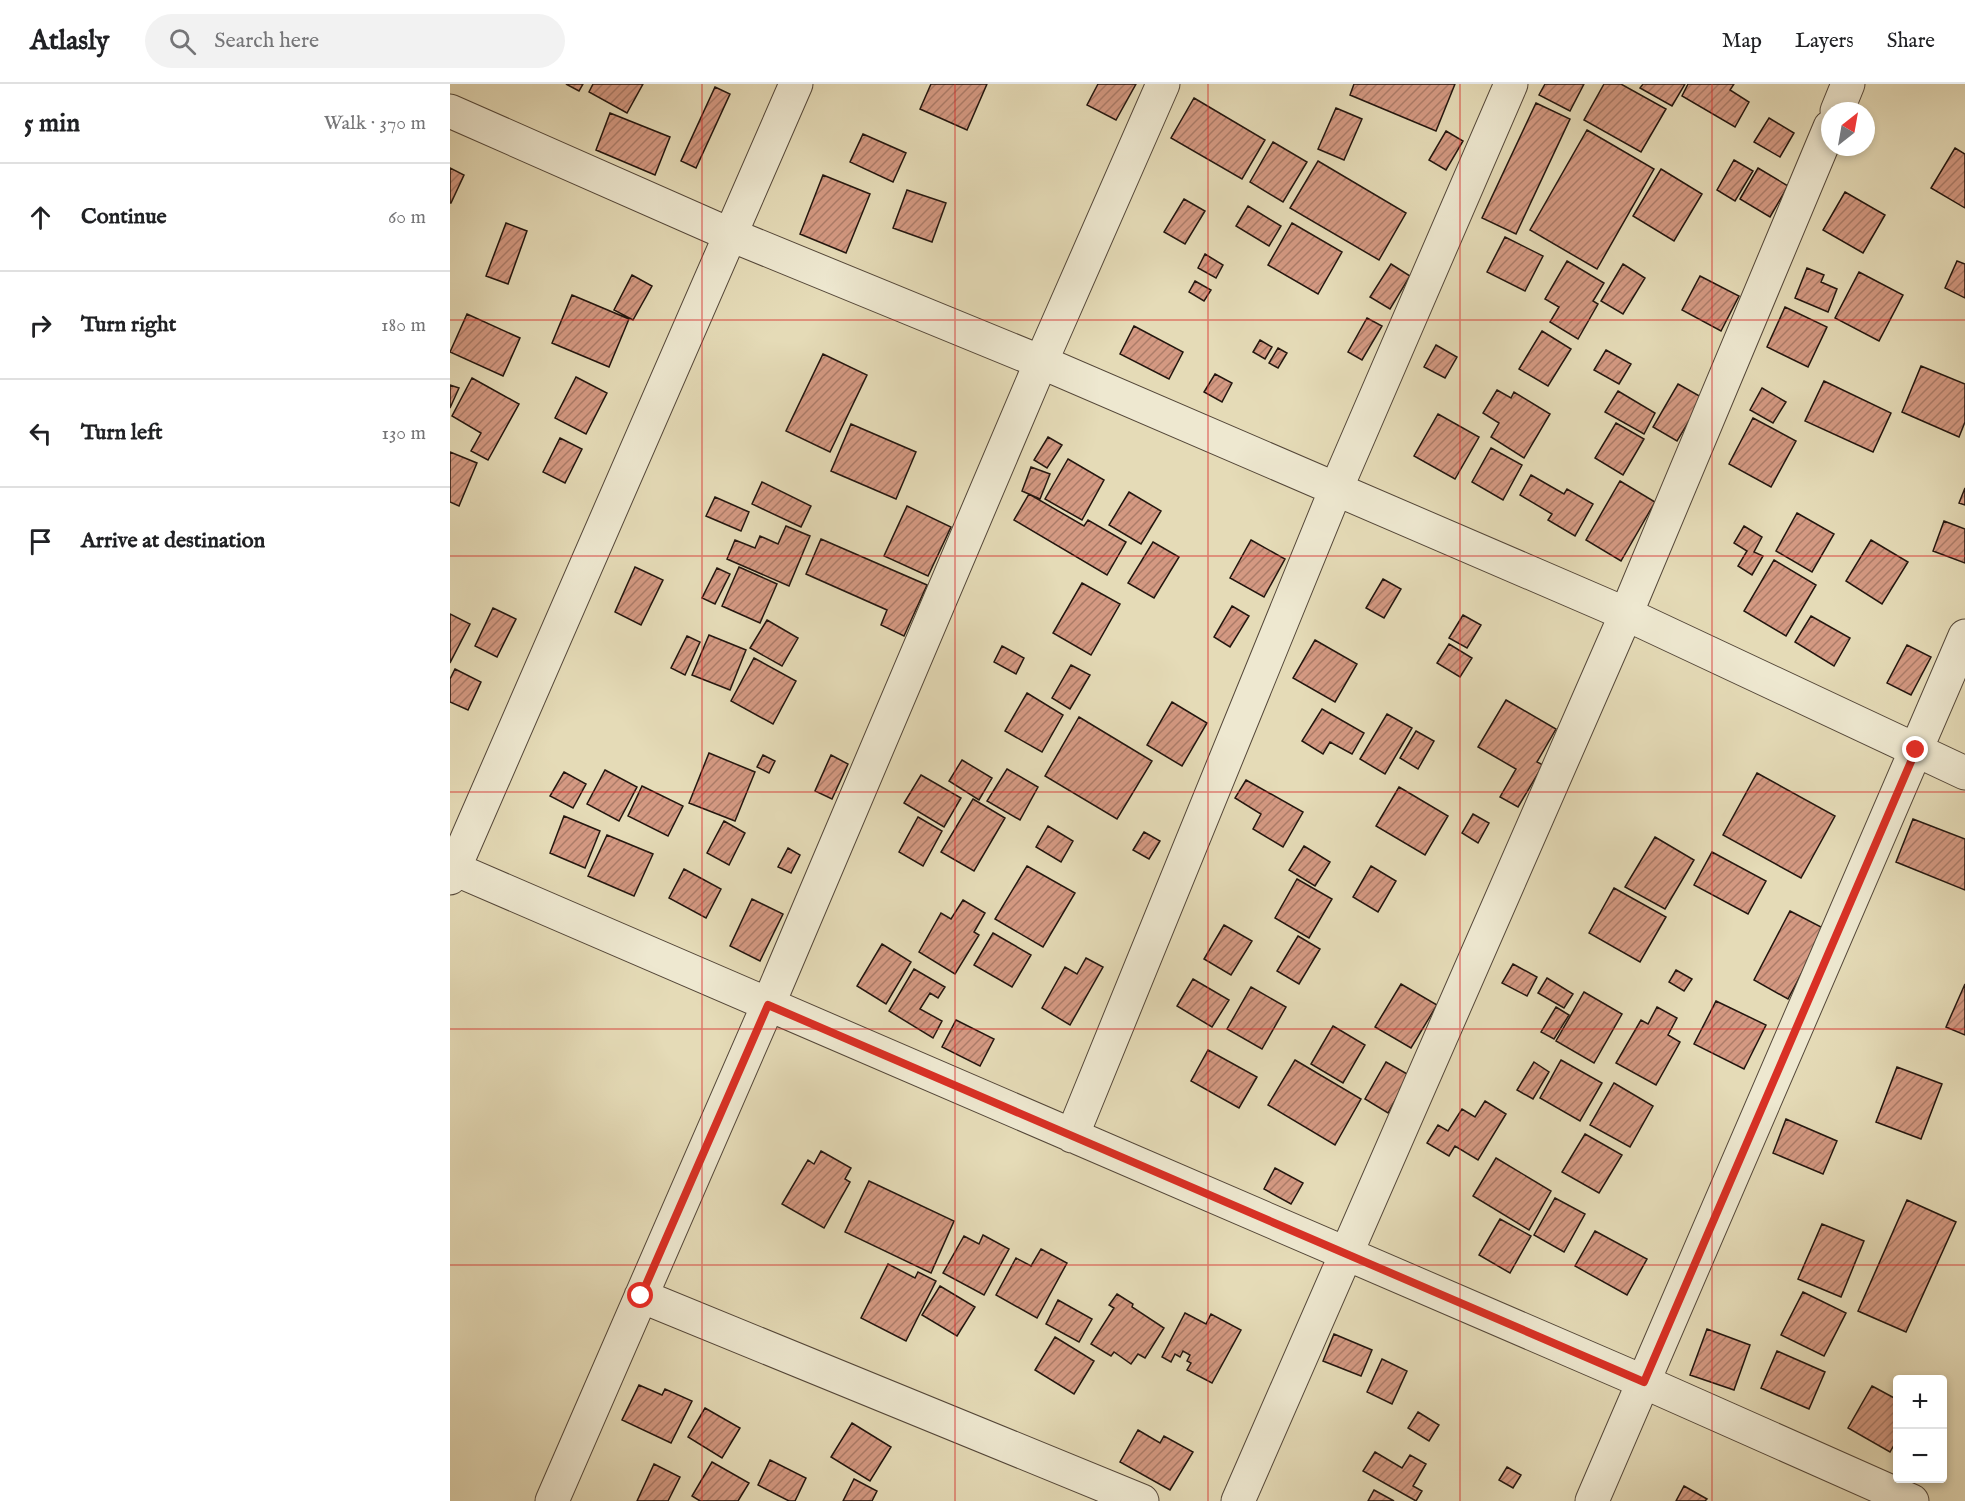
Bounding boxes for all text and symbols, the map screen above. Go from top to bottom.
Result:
search box [145,14,565,68]
text: Atlasly [30,24,109,59]
icon: search [166,25,199,58]
text: Search here [214,27,319,55]
text: Map [1722,28,1762,55]
text: Layers [1795,28,1854,55]
text: Share [1887,28,1935,55]
north arrow [1821,102,1875,156]
text: 5 min [24,107,80,140]
text: Walk · 370 m [324,111,426,136]
icon: ahead [24,201,57,234]
text: Continue [81,203,167,231]
text: 60 m [388,205,426,230]
icon: right [24,309,57,342]
text: Turn right [81,311,176,339]
text: 180 m [381,313,426,338]
icon: left [24,417,57,450]
text: Turn left [81,419,163,447]
text: 130 m [381,421,426,446]
icon: arrive [24,525,57,558]
text: Arrive at destination [81,527,265,555]
route end [1902,736,1928,762]
route start [627,1282,653,1308]
map controls [1893,1375,1947,1483]
button: + [1893,1375,1947,1429]
button: − [1893,1429,1947,1483]

